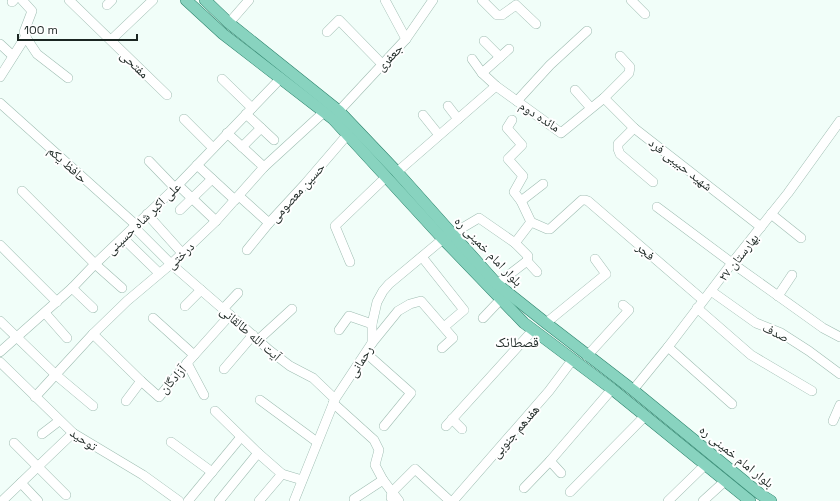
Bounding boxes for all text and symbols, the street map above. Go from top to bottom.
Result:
scale bar [18,16,137,42]
text: 100 m [24,22,58,38]
street label: جعفری [372,40,406,75]
street label: مفتحی [117,47,153,82]
street label: مائده دوم [516,97,563,136]
street label: شهید حبیبی فرد [645,134,716,195]
street label: حافظ یکم [44,142,91,187]
street label: حسین معصومی [266,159,329,226]
street label: علی اکبر شاه حسینی [102,178,185,258]
street label: بلوار امام خمینی ره [451,213,526,290]
street label: بهارستان ۲۷ [714,230,762,285]
street label: درختی [163,238,198,273]
street label: فجر [632,238,659,264]
street label: آیت الله طالقانی [217,302,285,365]
street label: صدف [760,319,792,346]
district label: قصطانک [495,333,539,351]
street label: رحمانی [344,342,377,380]
street label: آزادگان [155,361,190,397]
street label: هفدهم جنوبی [488,401,543,462]
street label: بلوار امام خمینی ره [696,421,777,492]
street label: توحید [67,424,101,455]

